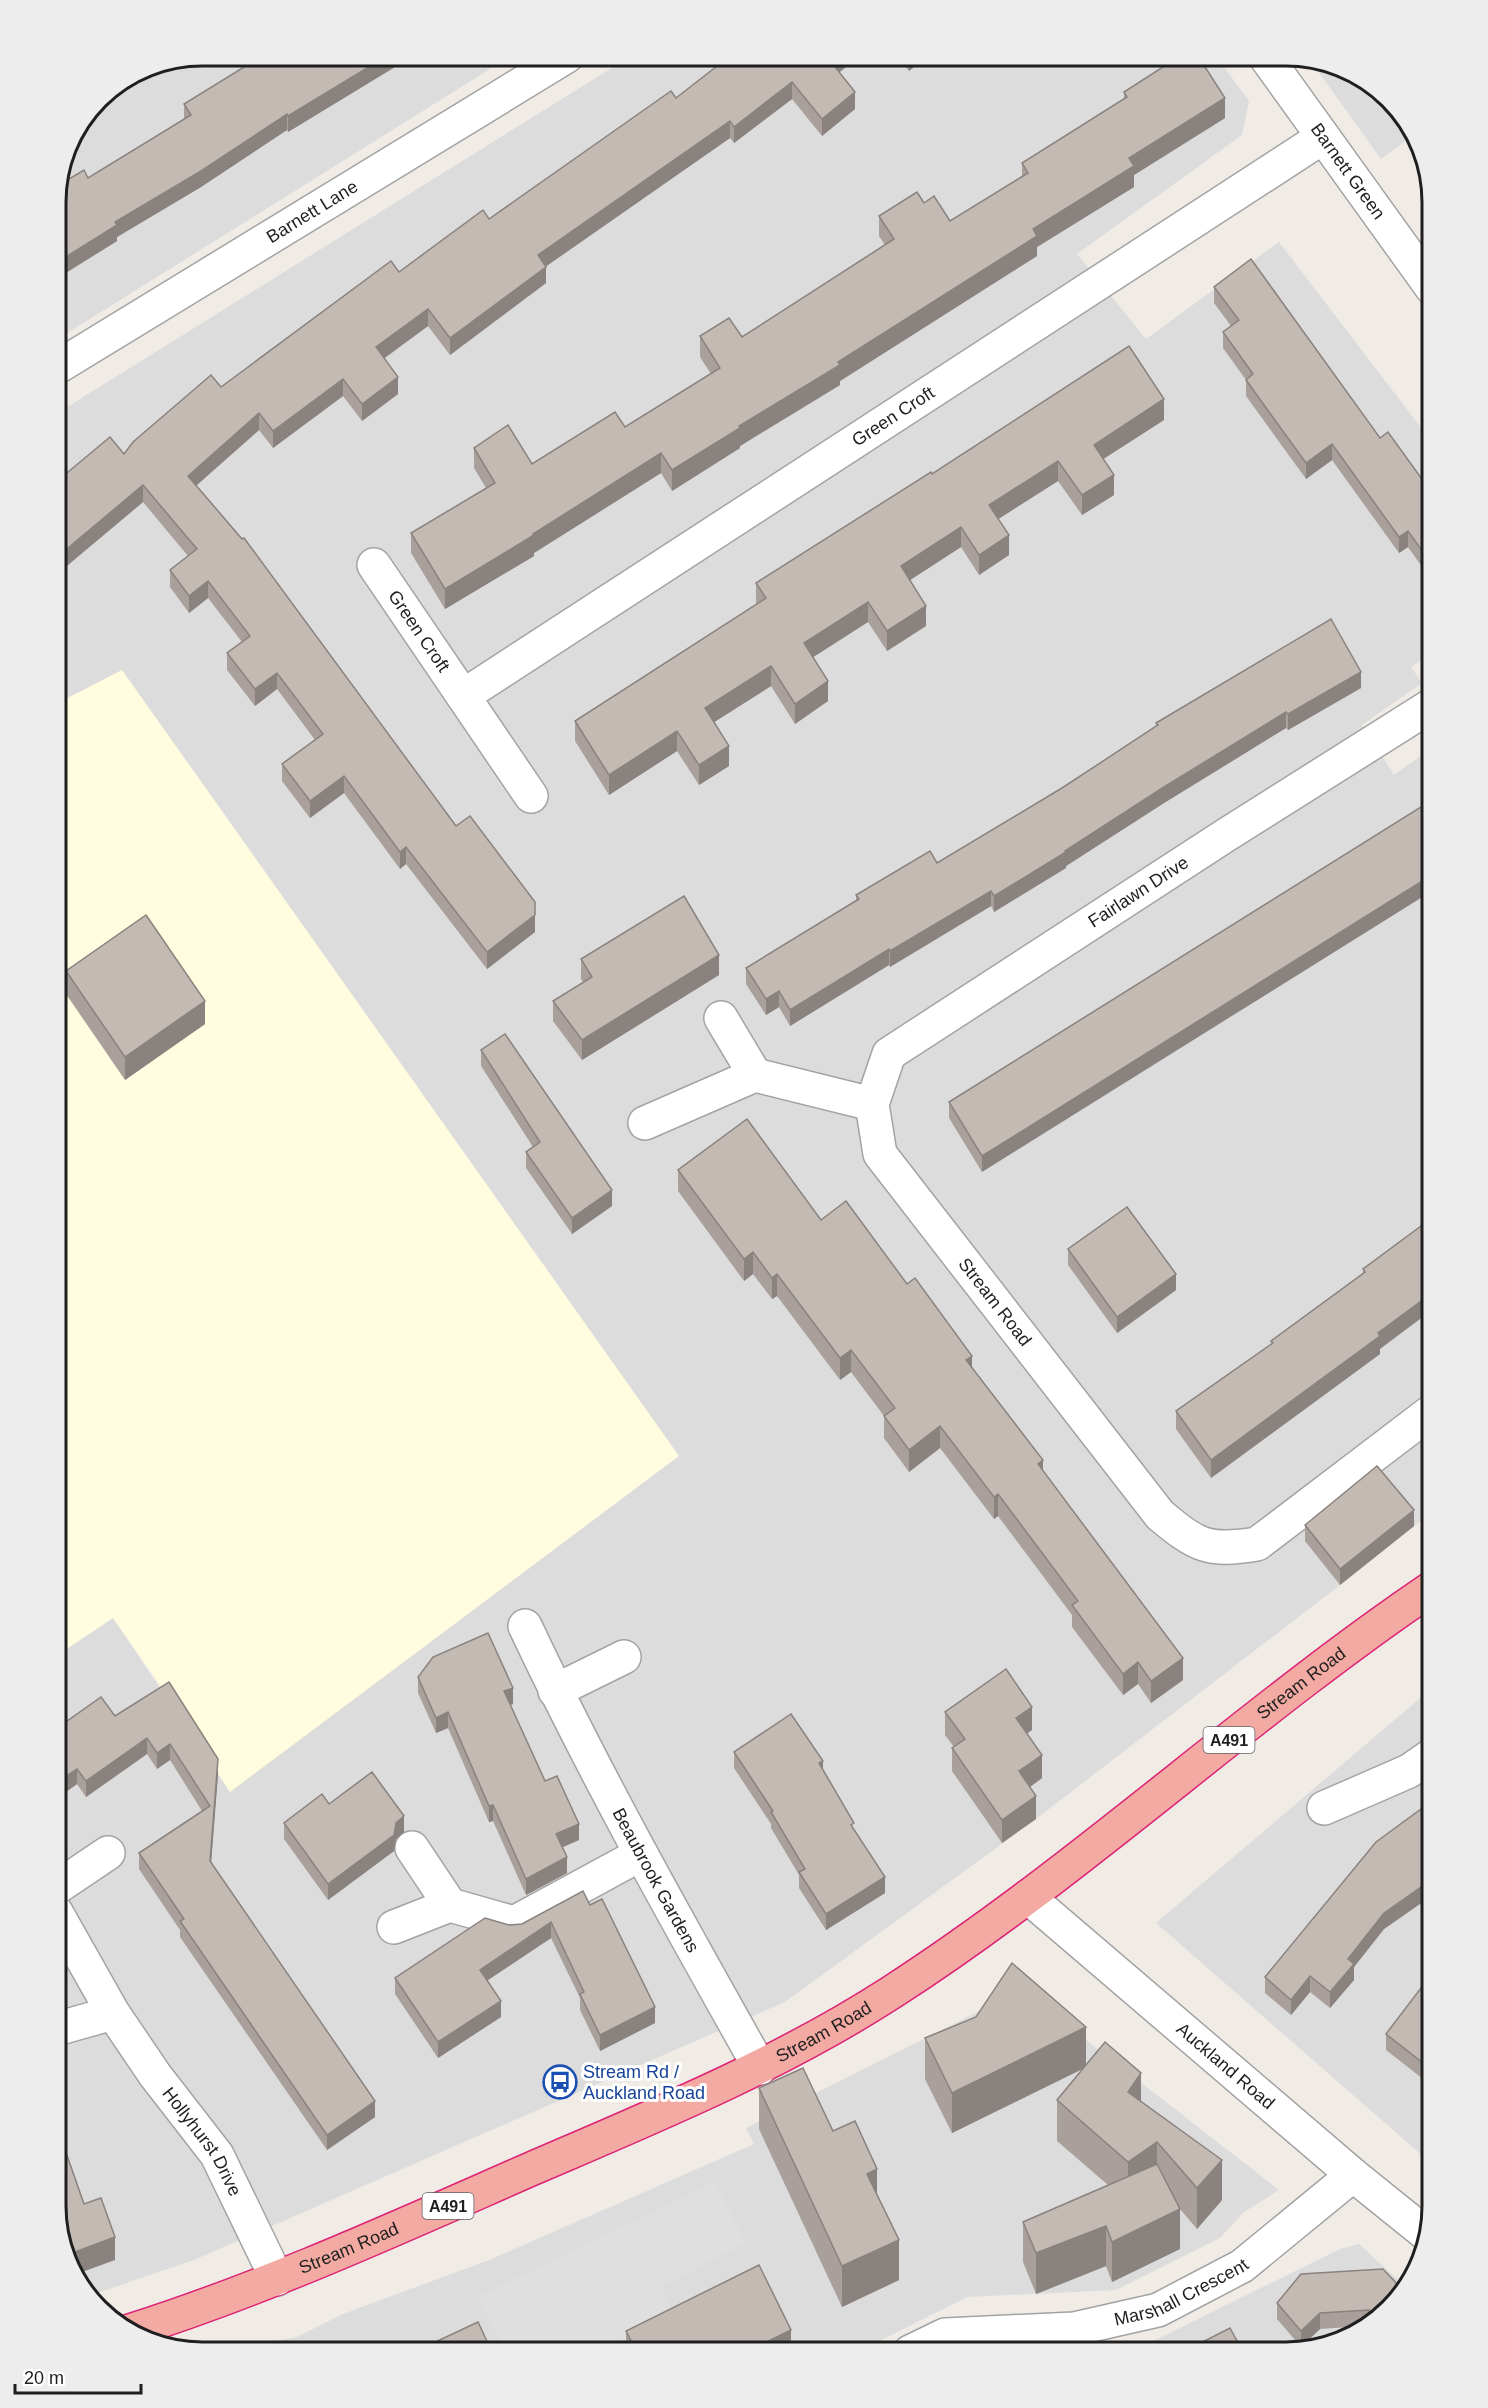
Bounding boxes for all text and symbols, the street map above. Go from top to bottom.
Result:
street label: Barnett Green [1307,119,1389,223]
street label: Barnett Lane [263,176,361,247]
street label: Green Croft [848,382,938,450]
street label: Green Croft [384,587,454,676]
street label: Fairlawn Drive [1085,852,1192,932]
street label: Stream Road [954,1254,1036,1350]
street label: Stream Road [1253,1643,1349,1723]
road number: A491 [1204,1727,1254,1753]
street label: Beaubrook Gardens [608,1805,703,1956]
street label: Stream Road [773,1997,875,2067]
street label: Auckland Road [1173,2019,1278,2113]
place label: Stream Rd / Auckland Road [583,2062,705,2103]
bus stop icon: Stream Rd / Auckland Road [542,2064,578,2100]
street label: Hollyhurst Drive [158,2083,245,2199]
road number: A491 [422,2193,474,2219]
street label: Stream Road [296,2218,402,2278]
street label: Marshall Crescent [1112,2255,1253,2330]
scale bar [15,2357,141,2395]
text: 20 m [24,2368,64,2388]

